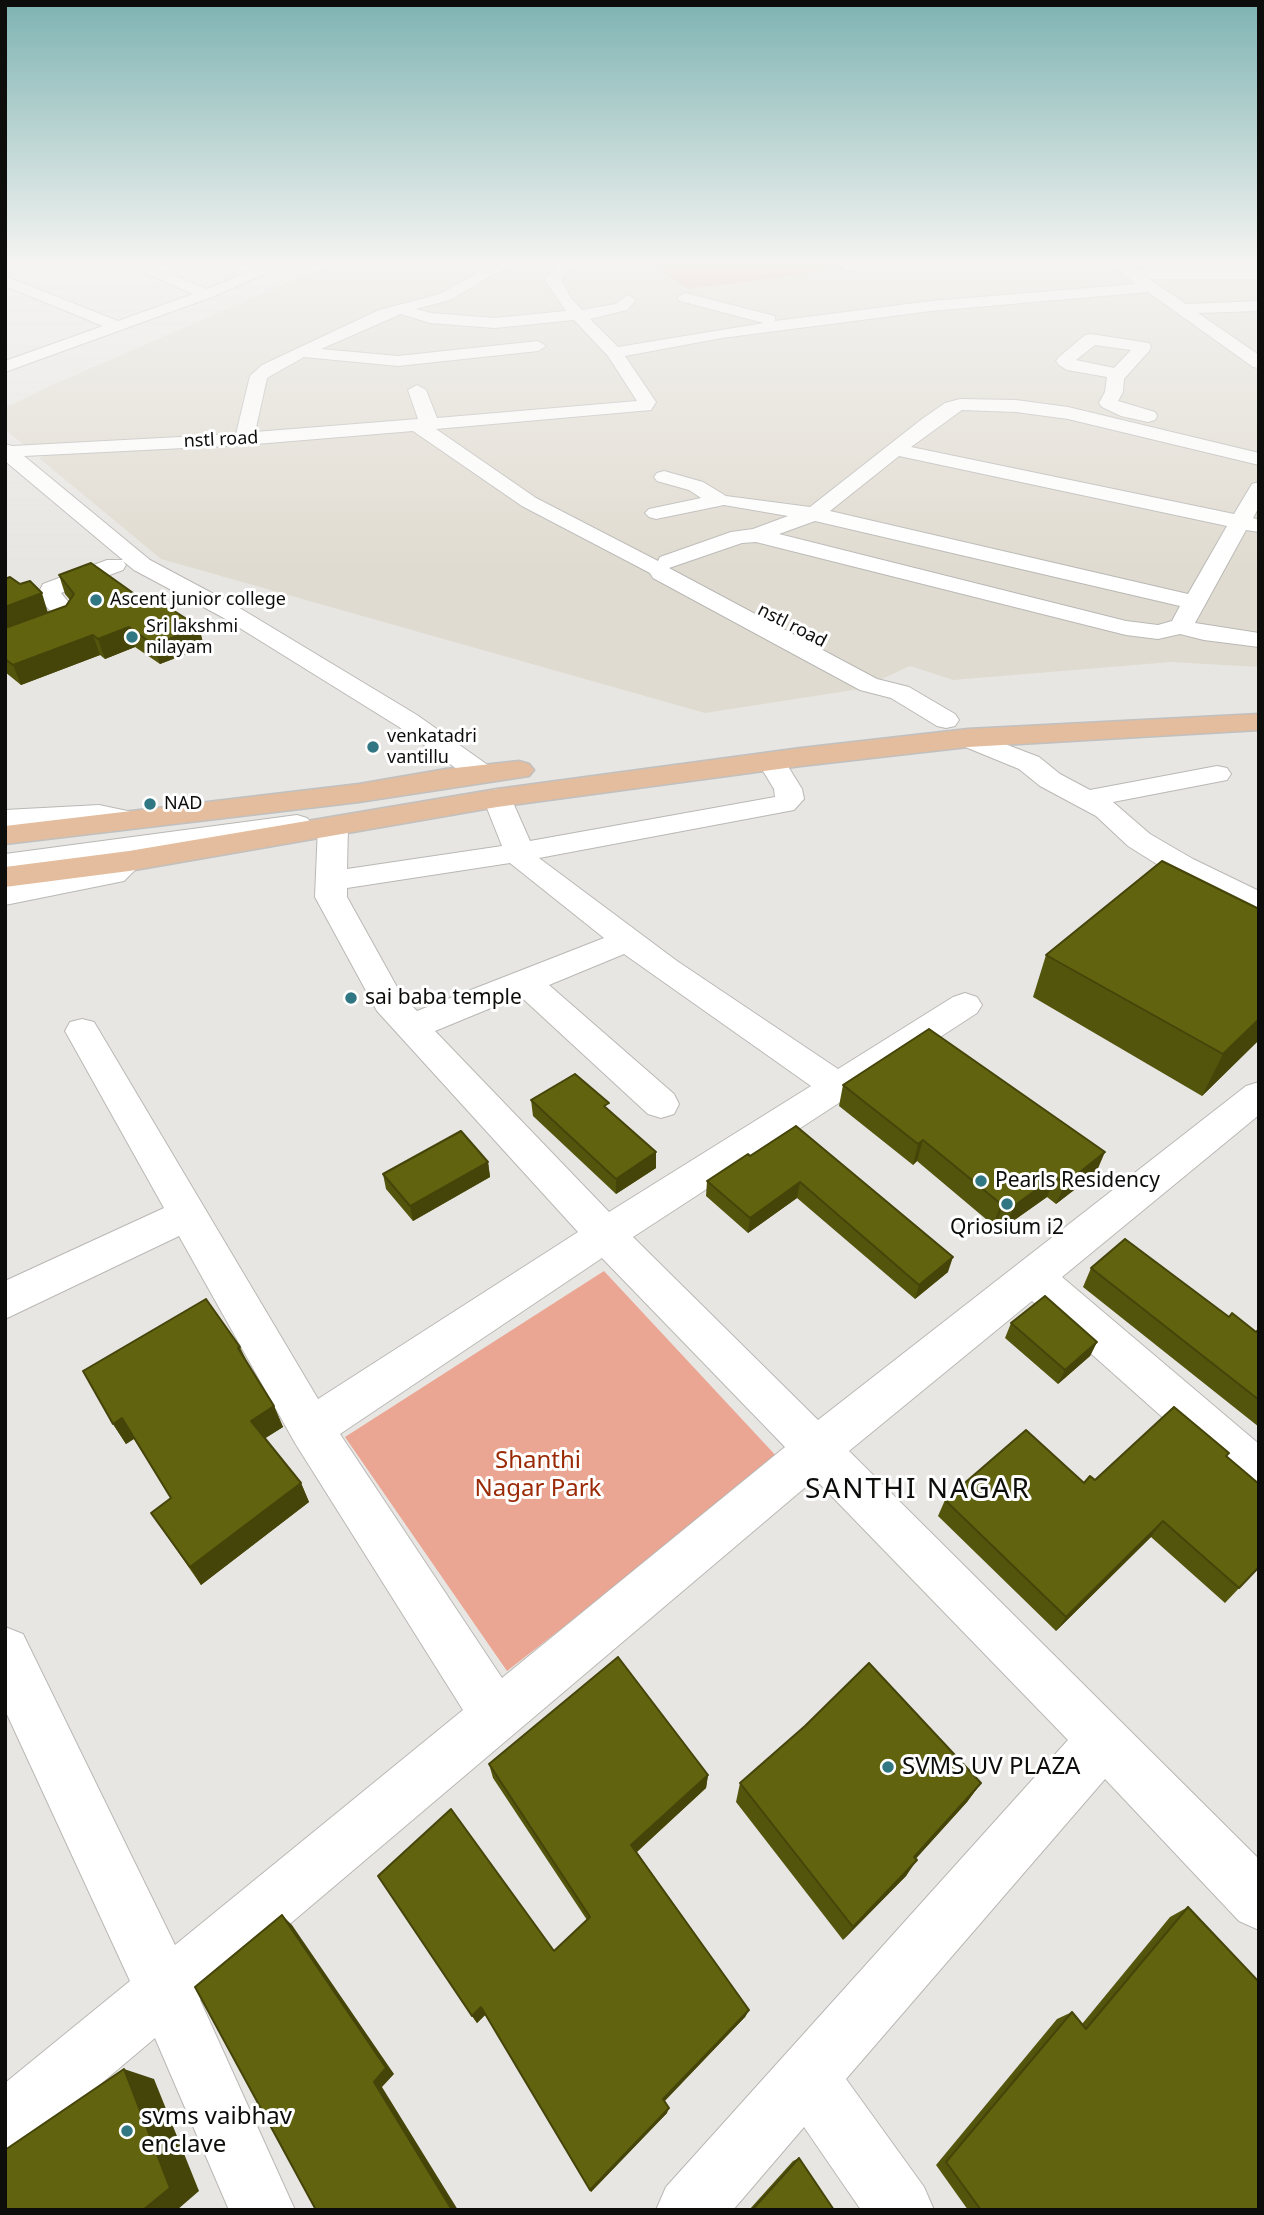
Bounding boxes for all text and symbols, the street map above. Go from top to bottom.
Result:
street label: nstl road [183,427,259,453]
place label: Ascent junior college [110,589,286,611]
marker: Ascent junior college [88,592,104,608]
street label: nstl road [754,599,830,653]
place label: Sri lakshmi nilayam [146,616,238,658]
marker: Sri lakshmi nilayam [124,629,140,645]
place label: venkatadri vantillu [387,726,477,768]
marker: venkatadri vantillu [365,739,381,755]
place label: NAD [164,793,202,815]
marker: NAD [142,796,158,812]
place label: sai baba temple [365,985,522,1011]
marker: sai baba temple [343,990,359,1006]
place label: Pearls Residency [995,1168,1160,1194]
marker: Pearls Residency [973,1173,989,1189]
marker: Qriosium i2 [999,1196,1015,1212]
place label: Qriosium i2 [950,1215,1064,1241]
park label: Shanthi Nagar Park [475,1447,601,1503]
district label: SANTHI NAGAR [807,1473,1029,1507]
place label: SVMS UV PLAZA [902,1753,1080,1781]
marker: SVMS UV PLAZA [880,1759,896,1775]
place label: svms vaibhav enclave [141,2103,292,2159]
marker: svms vaibhav enclave [119,2123,135,2139]

